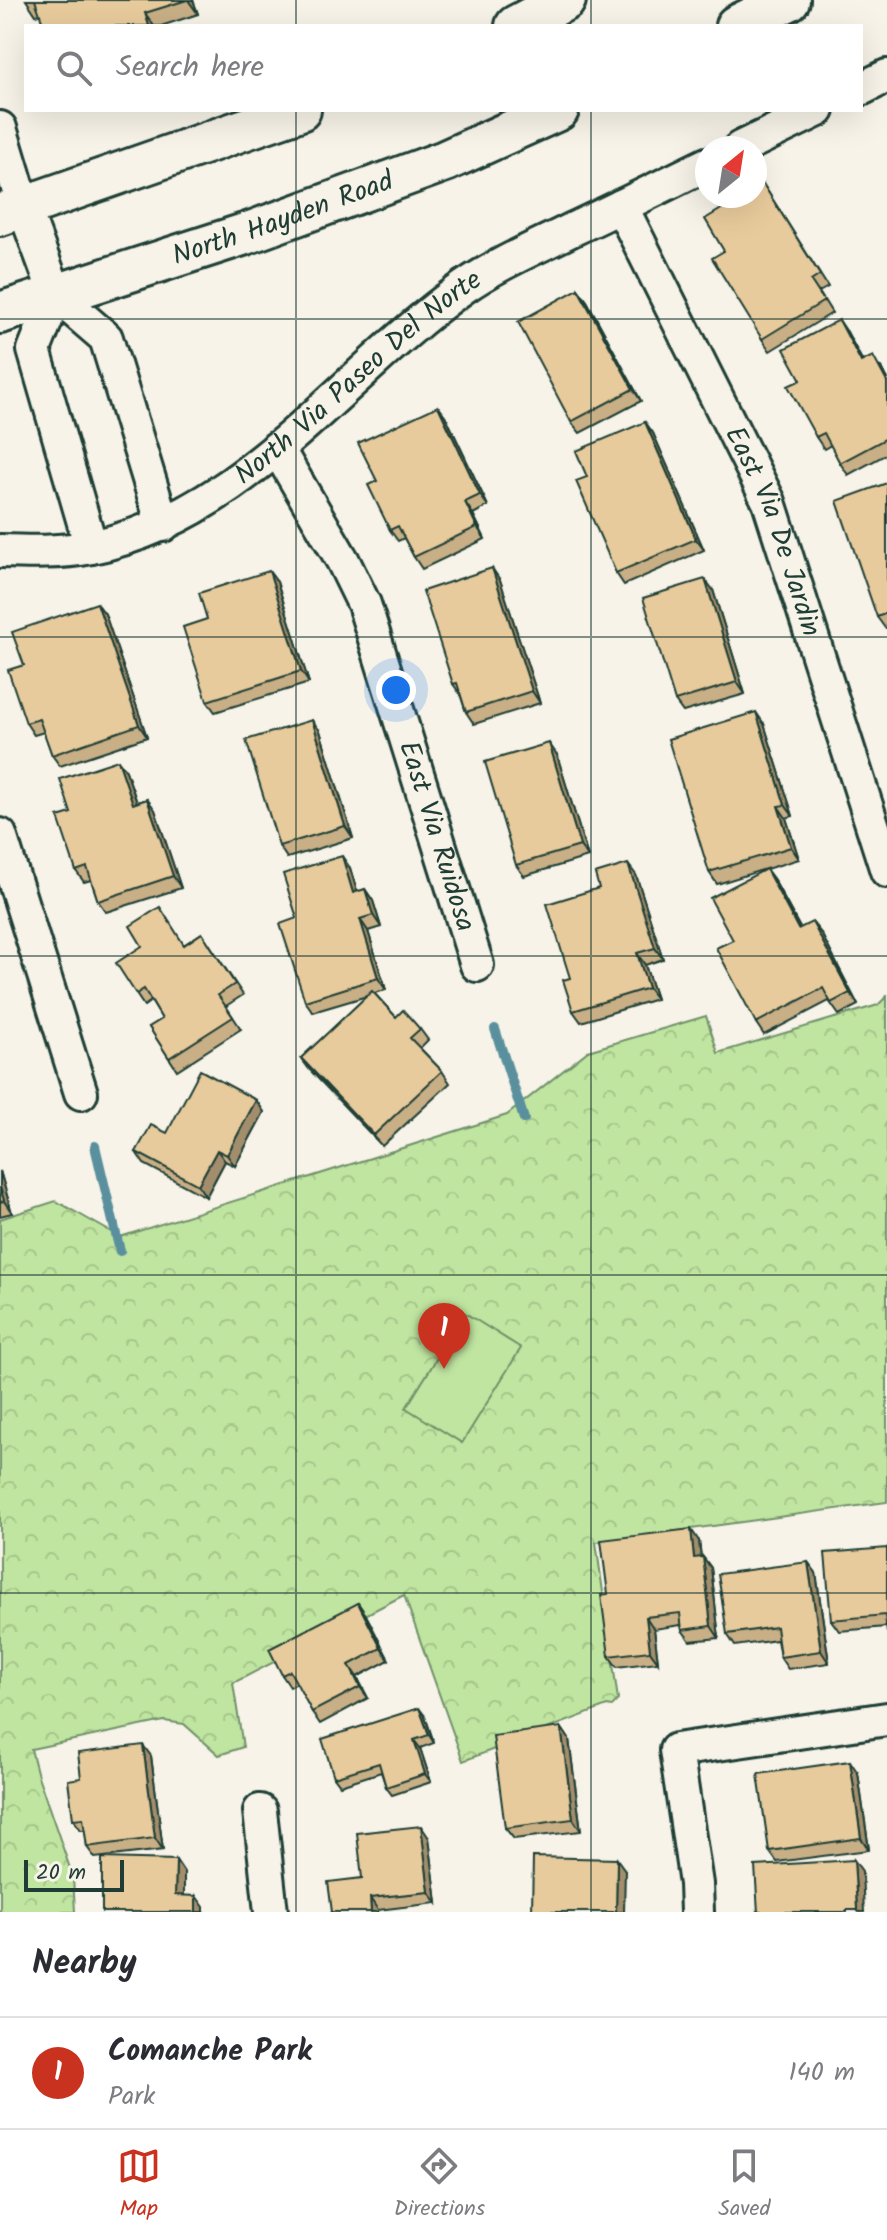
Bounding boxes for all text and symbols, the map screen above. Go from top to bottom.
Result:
search box [24,24,863,112]
text: Search here [116,44,264,92]
icon: search [52,46,96,90]
north arrow [695,136,767,208]
street label: North Hayden Road [166,159,401,279]
street label: North Via Paseo Del Norte [225,258,491,497]
street label: East Via De Jardin [712,418,833,643]
your location [376,670,416,710]
street label: East Via Ruidosa [386,735,488,937]
pin: 1 [418,1303,470,1369]
scale bar [24,1856,124,1892]
text: 20 m [36,1856,86,1891]
text: Nearby [32,1937,137,1991]
text: Comanche Park [108,2028,312,2076]
text: 1 [54,2052,62,2094]
text: 140 m [788,2052,855,2094]
text: Park [108,2076,155,2118]
tab: Map [117,2144,161,2227]
tab: Directions [394,2144,485,2227]
tab: Saved [718,2144,770,2227]

